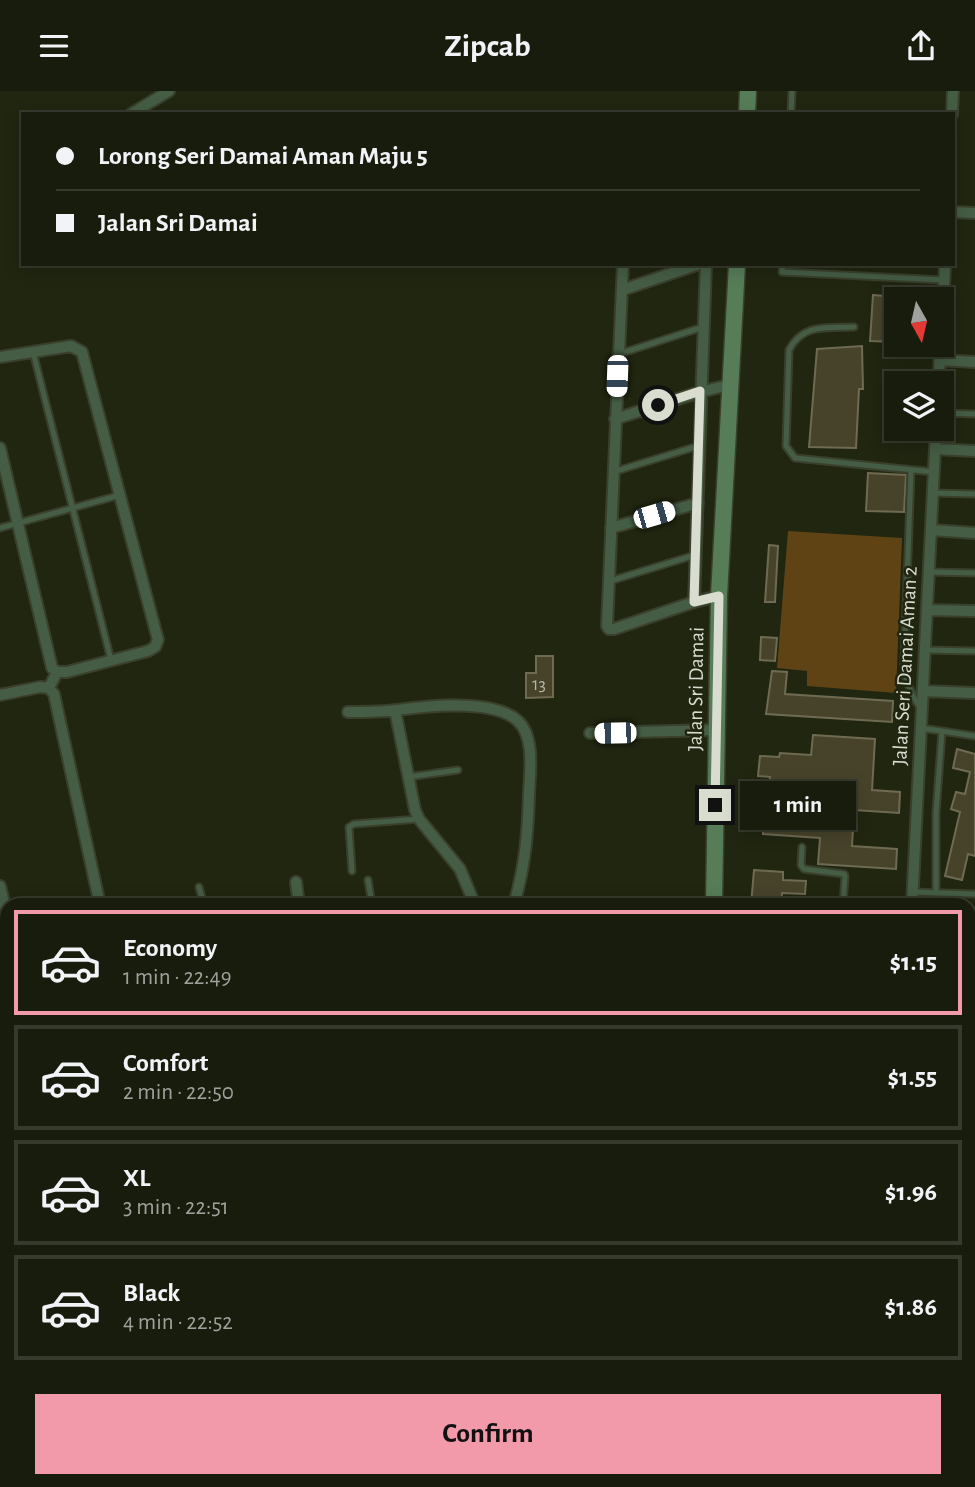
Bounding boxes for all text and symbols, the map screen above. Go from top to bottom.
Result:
icon: menu [35,27,73,65]
icon: share [902,27,940,65]
text: Zipcab [444,30,531,62]
text: Lorong Seri Damai Aman Maju 5 [98,143,428,169]
text: Jalan Sri Damai [98,210,258,236]
north arrow [884,287,954,357]
map controls [884,287,954,441]
car [606,355,629,397]
button: layers [884,371,954,441]
route start [642,389,674,421]
car [631,499,678,531]
street label: Jalan Seri Damai Aman 2 [889,566,921,766]
street label: Jalan Sri Damai [684,627,708,751]
house number: 13 [532,676,546,694]
car [594,722,637,744]
callout: 1 min [740,781,855,829]
route end [699,789,731,821]
text: 1 min [774,794,822,817]
icon: car [39,931,102,994]
text: Economy [123,935,217,961]
text: $1.15 [889,949,937,975]
text: 1 min · 22:49 [123,966,231,989]
icon: car [39,1046,102,1109]
text: Comfort [123,1050,208,1076]
text: $1.55 [888,1064,937,1090]
text: 2 min · 22:50 [123,1081,234,1104]
icon: car [39,1161,102,1224]
text: XL [123,1165,150,1191]
text: $1.96 [885,1179,937,1205]
text: 3 min · 22:51 [123,1196,229,1219]
icon: car [39,1276,102,1339]
text: Black [123,1280,180,1306]
text: $1.86 [885,1294,937,1320]
text: 4 min · 22:52 [123,1311,233,1334]
button: Confirm [35,1394,941,1474]

